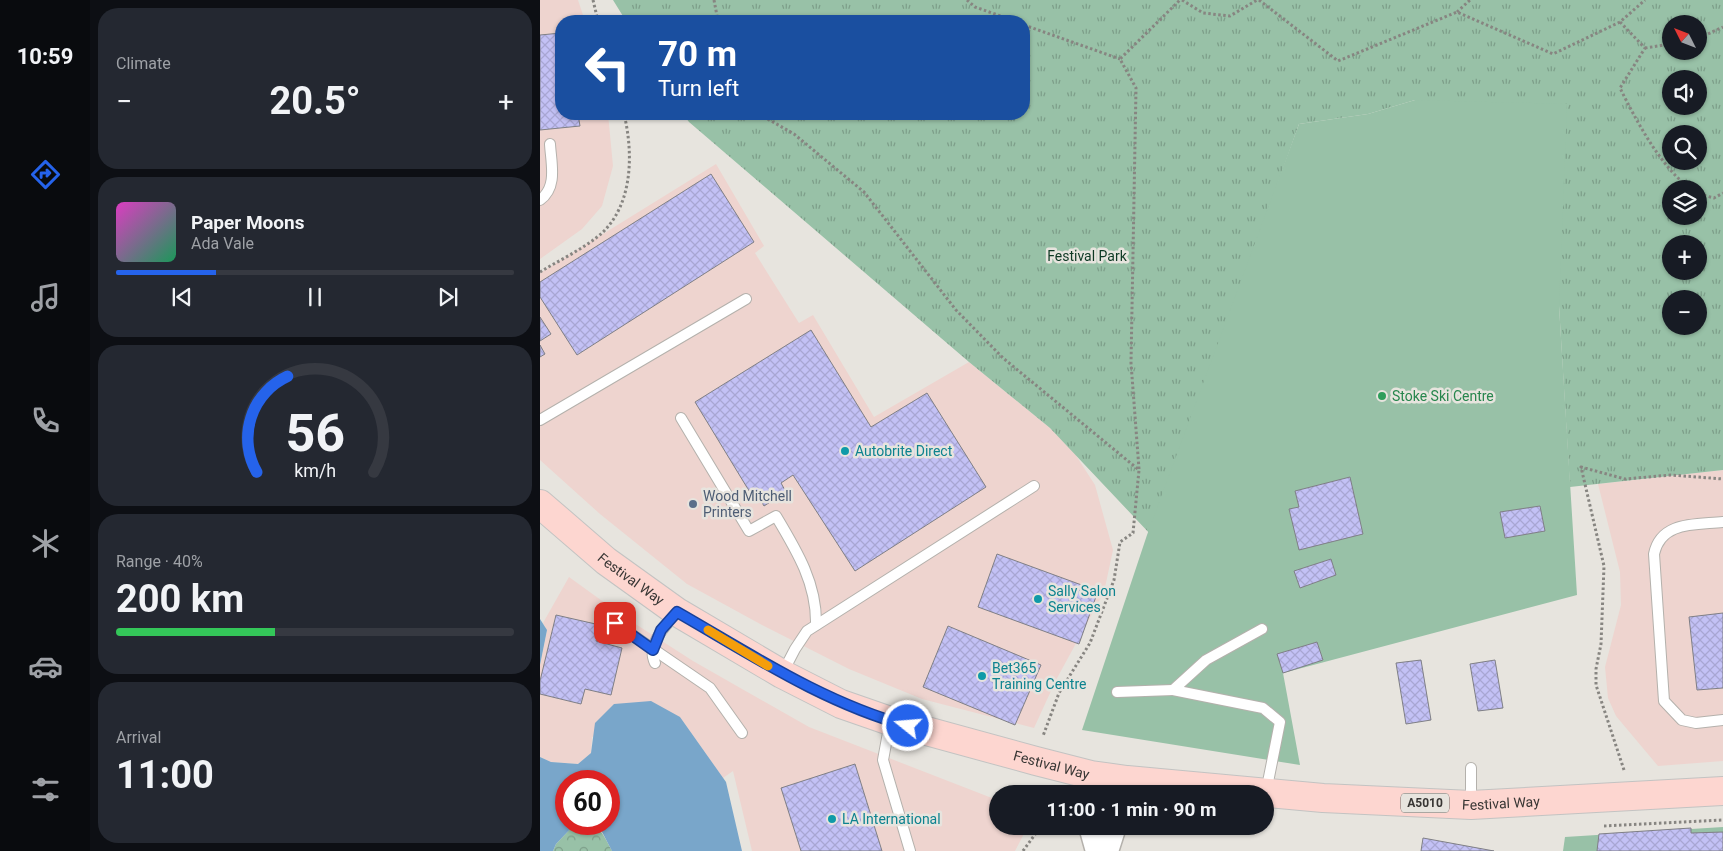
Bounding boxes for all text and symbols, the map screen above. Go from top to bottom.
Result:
north arrow [1662,15,1708,60]
map controls [1662,15,1707,335]
text: 70 m [658,34,737,75]
icon: left [575,35,640,100]
text: 10:59 [17,44,73,69]
text: Climate [116,54,171,73]
button: sound [1662,70,1707,115]
text: Turn left [658,76,739,101]
text: 20.5° [269,79,361,123]
text: − [116,85,132,118]
text: + [498,85,514,118]
button: search [1662,125,1707,170]
icon: directions [28,157,63,192]
button: layers [1662,180,1707,225]
text: Paper Moons [191,211,304,234]
text: Ada Vale [191,234,254,253]
button: + [1662,235,1707,280]
park label: Festival Park [1047,248,1128,264]
icon: music [28,280,63,315]
icon: previous [168,283,196,311]
icon: pause [301,283,329,311]
icon: next [434,283,462,311]
button: − [1662,290,1707,335]
place label: Stoke Ski Centre [1392,388,1494,404]
marker: Stoke Ski Centre [1376,390,1388,402]
icon: phone [28,403,63,438]
text: 56 [285,403,345,464]
place label: Autobrite Direct [855,443,953,459]
marker: Autobrite Direct [839,445,851,457]
text: km/h [294,460,336,481]
place label: Wood Mitchell Printers [703,488,792,520]
marker: Wood Mitchell Printers [687,498,699,510]
icon: climate [28,526,63,561]
street label: Festival Way [595,550,668,608]
text: Range · 40% [116,552,203,571]
text: 200 km [116,577,244,621]
place label: Sally Salon Services [1048,583,1116,615]
marker: Sally Salon Services [1032,593,1044,605]
pin [594,602,636,644]
icon: arrive [601,609,629,637]
icon: car [28,649,63,684]
place label: Bet365 Training Centre [992,660,1086,692]
marker: Bet365 Training Centre [976,670,988,682]
position arrow [881,699,933,751]
text: Arrival [116,728,161,747]
street label: Festival Way [1012,747,1092,782]
text: 11:00 [116,753,214,797]
speed limit sign: 60 [555,770,620,835]
icon: filters [28,772,63,807]
street label: Festival Way [1462,793,1541,813]
road number: A5010 [1401,794,1449,812]
text: 11:00 · 1 min · 90 m [1046,798,1217,821]
place label: LA International [842,811,941,827]
marker: LA International [826,813,838,825]

